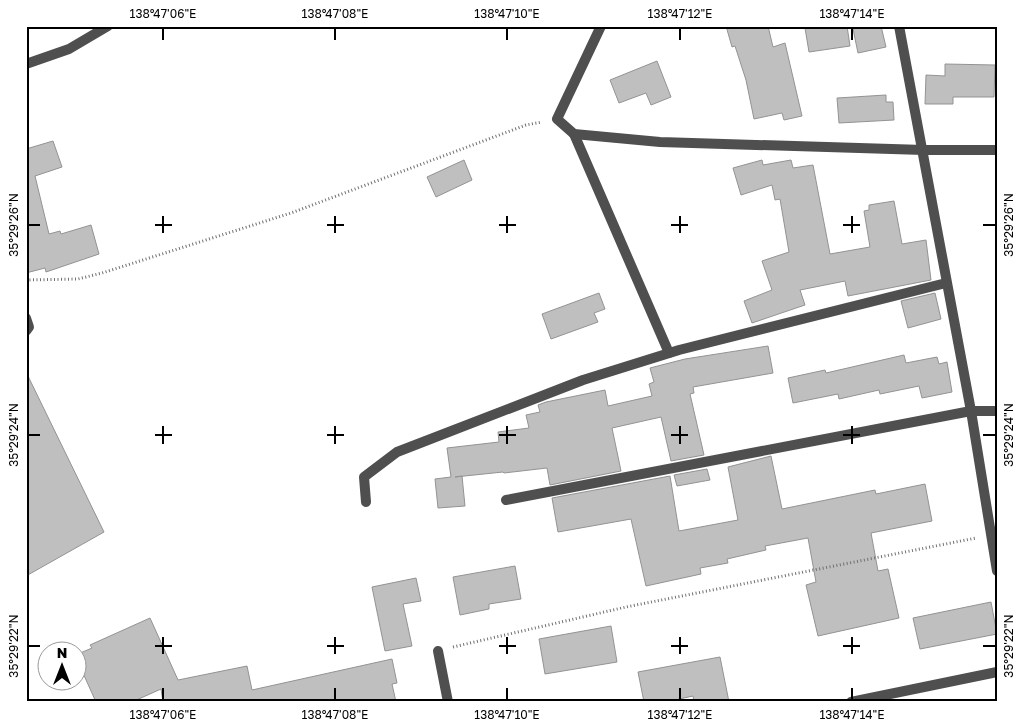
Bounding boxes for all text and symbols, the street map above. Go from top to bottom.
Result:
text: 138°47'06"E [130,6,196,21]
text: 138°47'08"E [302,6,368,21]
text: 138°47'10"E [474,6,540,21]
text: 138°47'12"E [648,6,712,21]
text: 138°47'14"E [819,6,885,21]
text: 35°29'26"N [6,193,21,257]
text: 35°29'26"N [1001,193,1016,257]
text: 35°29'24"N [6,403,21,467]
text: 35°29'24"N [1001,403,1016,467]
text: 35°29'22"N [6,614,21,678]
text: 35°29'22"N [1001,614,1016,678]
north arrow [38,640,88,690]
text: N [57,644,67,661]
text: 138°47'06"E [130,707,196,722]
text: 138°47'08"E [302,707,368,722]
text: 138°47'10"E [474,707,540,722]
text: 138°47'12"E [648,707,712,722]
text: 138°47'14"E [819,707,885,722]

